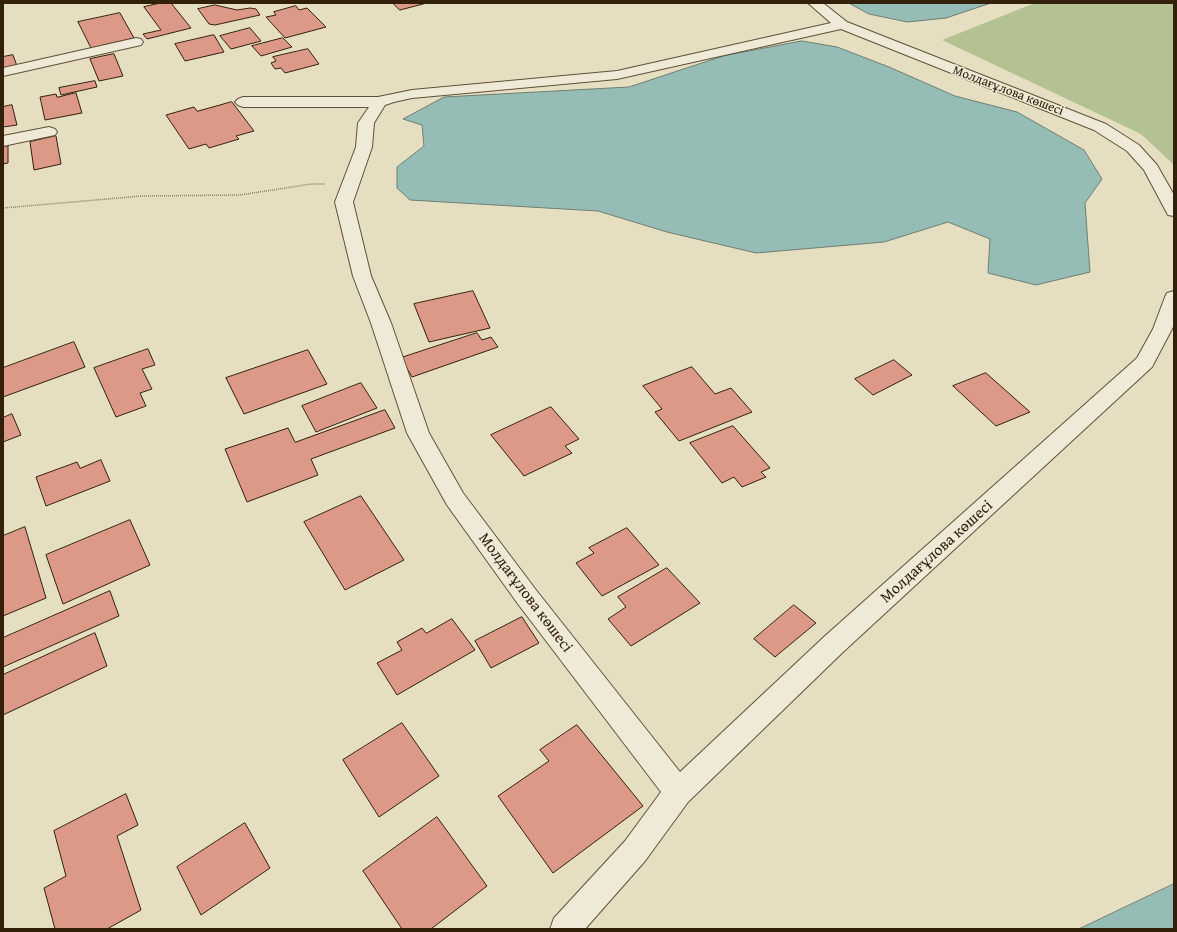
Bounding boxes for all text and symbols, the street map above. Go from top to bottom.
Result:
street label: Молдағұлова көшесі [950,63,1066,119]
street label: Молдағұлова көшесі [877,496,997,608]
street label: Молдағұлова көшесі [474,529,576,657]

